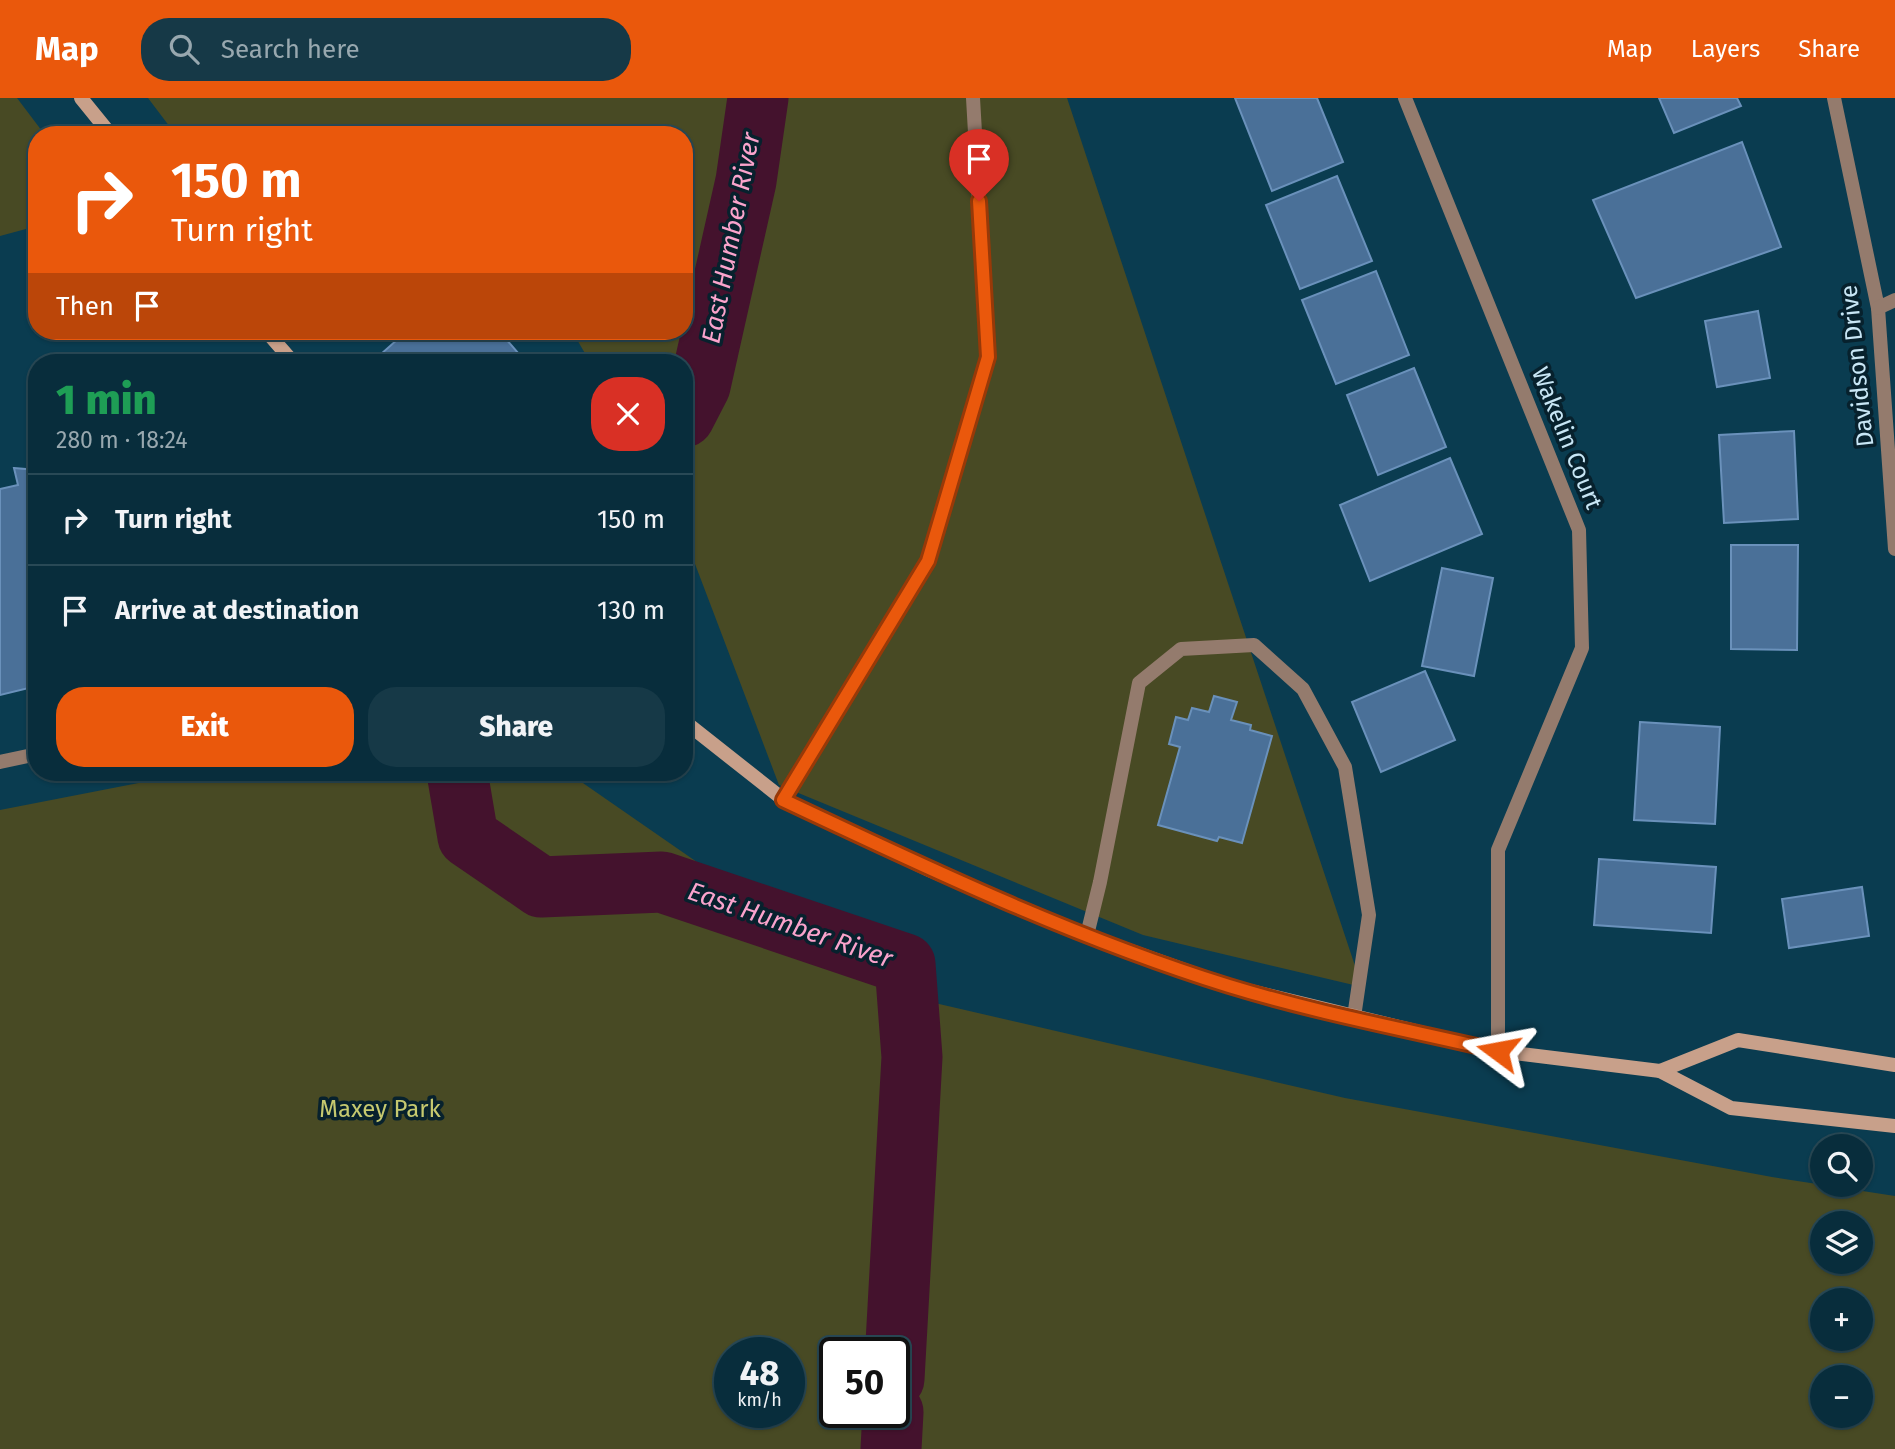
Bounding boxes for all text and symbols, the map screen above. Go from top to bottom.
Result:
search box [141,18,631,81]
text: Map [35,29,99,69]
icon: search [165,30,203,68]
text: Search here [221,34,360,65]
text: Map [1607,35,1653,63]
text: Layers [1691,35,1760,63]
text: Share [1798,35,1860,63]
water label: East Humber River [695,129,767,346]
pin [949,129,1009,201]
icon: arrive [960,140,998,178]
text: 150 m [171,151,302,210]
icon: right [56,154,147,245]
text: Turn right [171,211,313,249]
street label: Davidson Drive [1835,284,1879,448]
icon: arrive [128,287,166,325]
text: Then [56,291,114,322]
street label: Wakelin Court [1526,363,1608,513]
text: 1 min [56,375,157,425]
button: close [591,377,665,451]
text: 280 m · 18:24 [56,426,188,454]
icon: right [56,501,94,539]
text: Turn right [115,504,232,535]
text: 150 m [597,504,665,535]
icon: arrive [56,592,94,630]
text: Arrive at destination [115,595,359,626]
text: 130 m [597,595,665,626]
button: Exit [56,687,354,767]
button: Share [368,687,665,767]
water label: East Humber River [684,875,897,975]
position arrow [1461,1014,1535,1088]
park label: Maxey Park [319,1095,441,1123]
map controls [1810,1134,1873,1428]
button: search [1810,1134,1873,1197]
button: layers [1810,1211,1873,1274]
button: + [1810,1288,1873,1351]
speed limit sign: 50 [819,1337,910,1428]
text: 48 [739,1352,780,1394]
button: − [1810,1365,1873,1428]
text: km/h [737,1389,782,1411]

